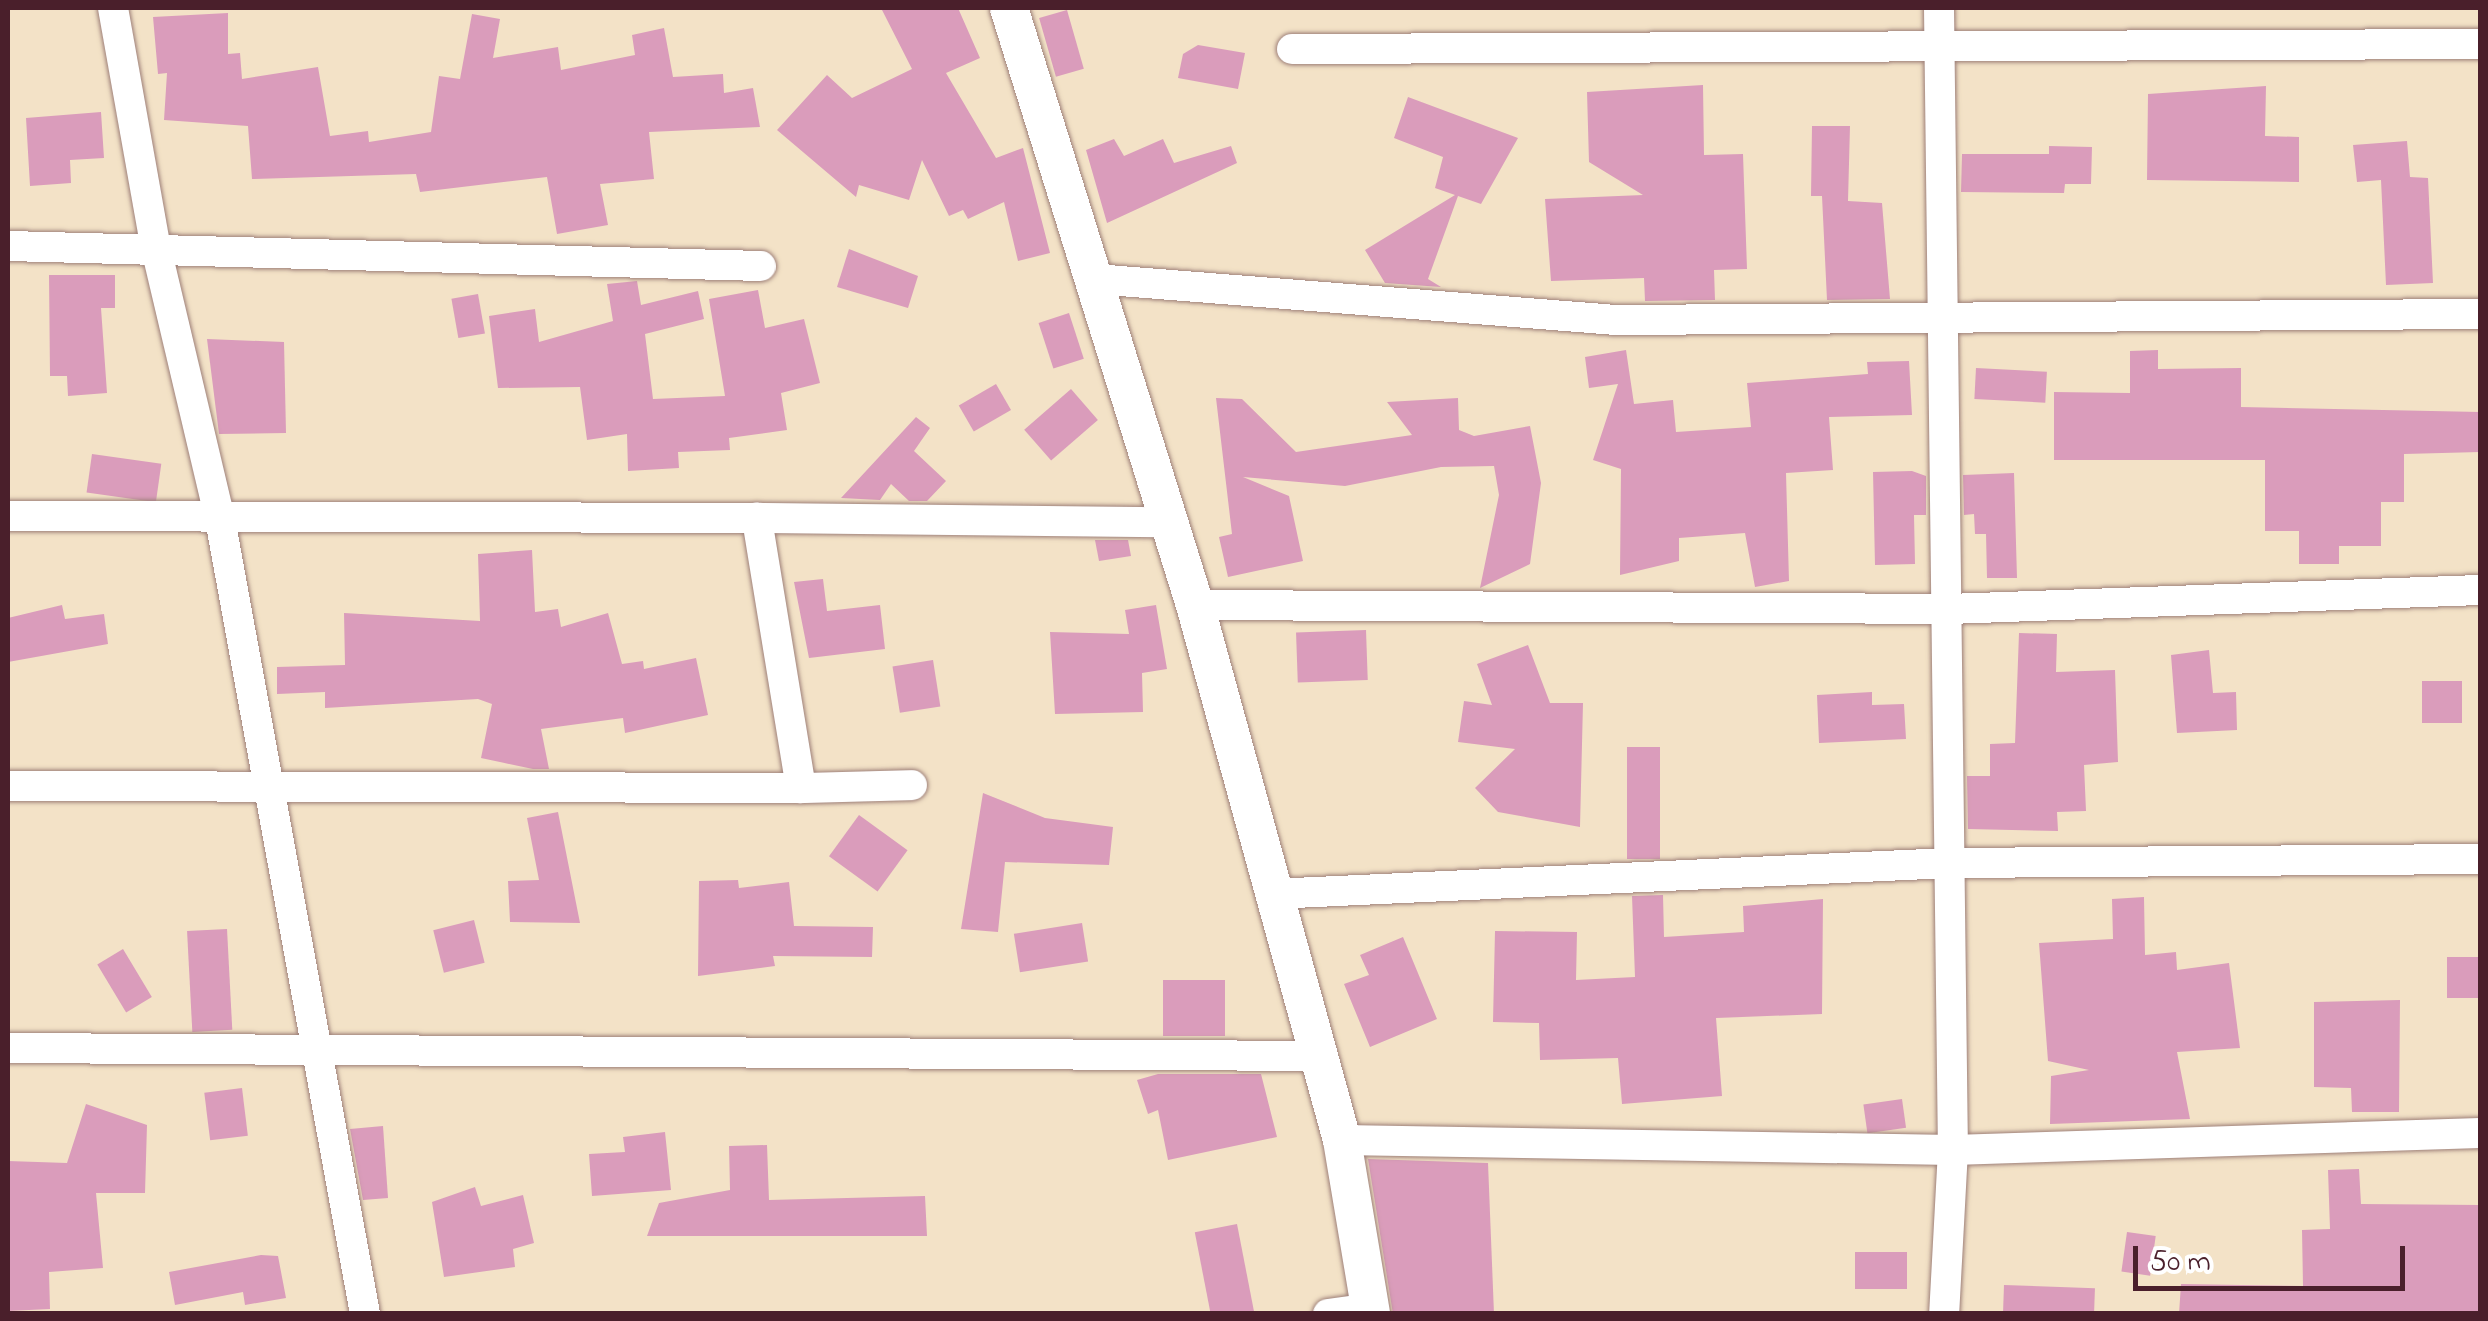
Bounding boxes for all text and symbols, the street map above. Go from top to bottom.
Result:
scale bar [2138,1226,2410,1288]
text: 50 m [2150,1241,2211,1285]

